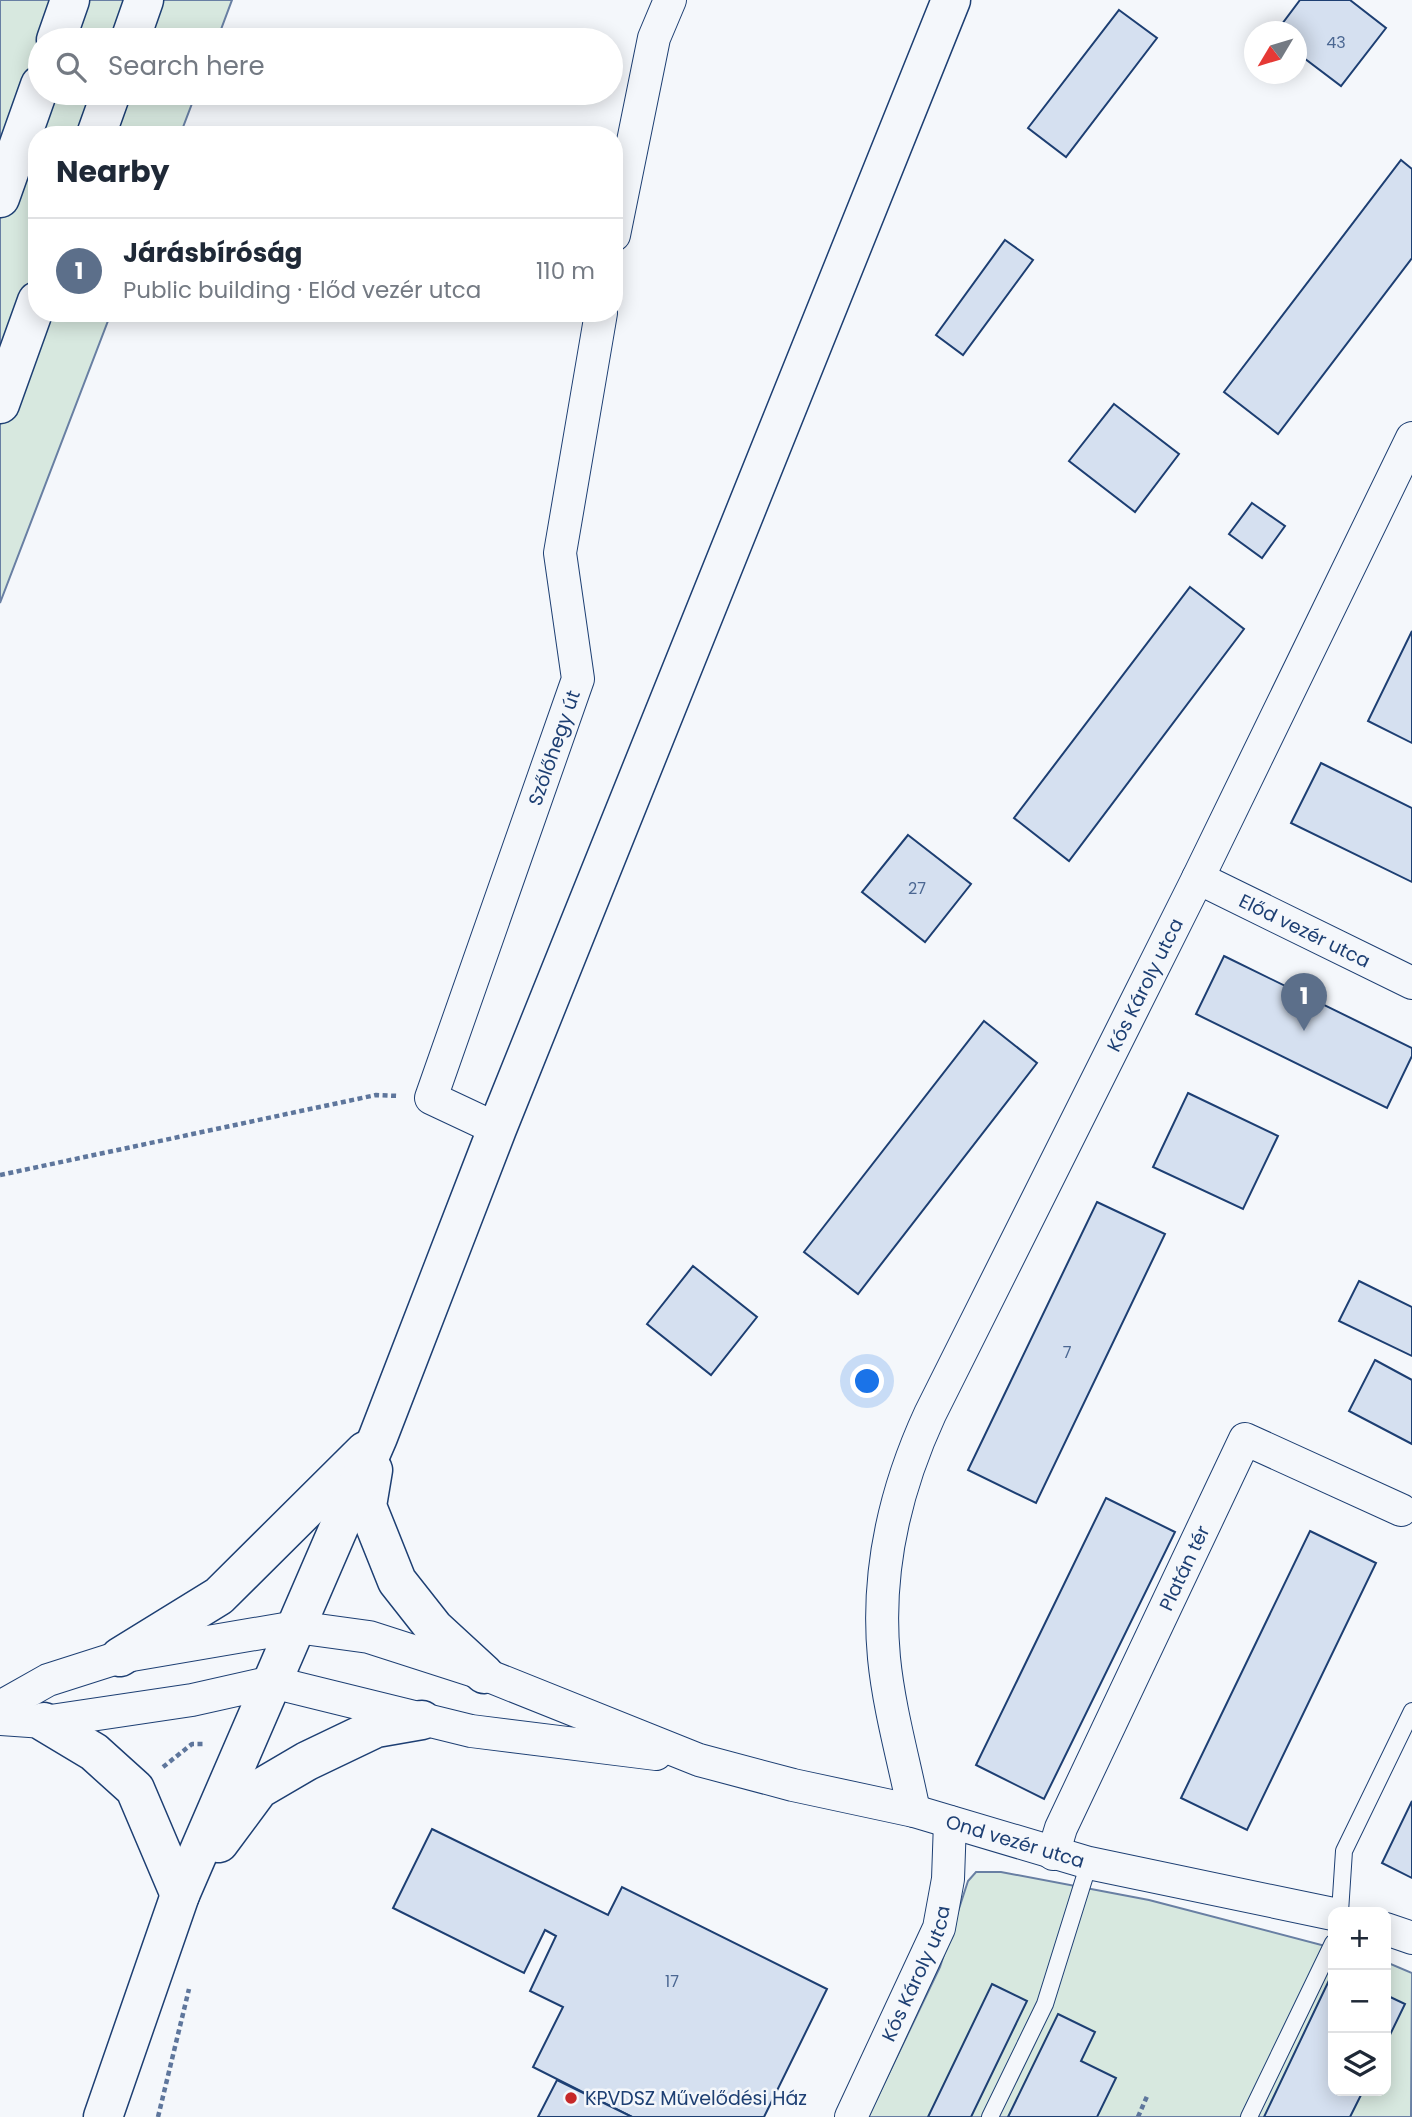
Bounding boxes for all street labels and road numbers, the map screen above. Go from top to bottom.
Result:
street label: Szőlőhegy út [522,687,587,809]
street label: Előd vezér utca [1234,887,1375,975]
street label: Kós Károly utca [1100,914,1190,1056]
street label: Platán tér [1153,1521,1216,1615]
street label: Ond vezér utca [943,1808,1088,1875]
street label: Kós Károly utca [875,1903,957,2046]

